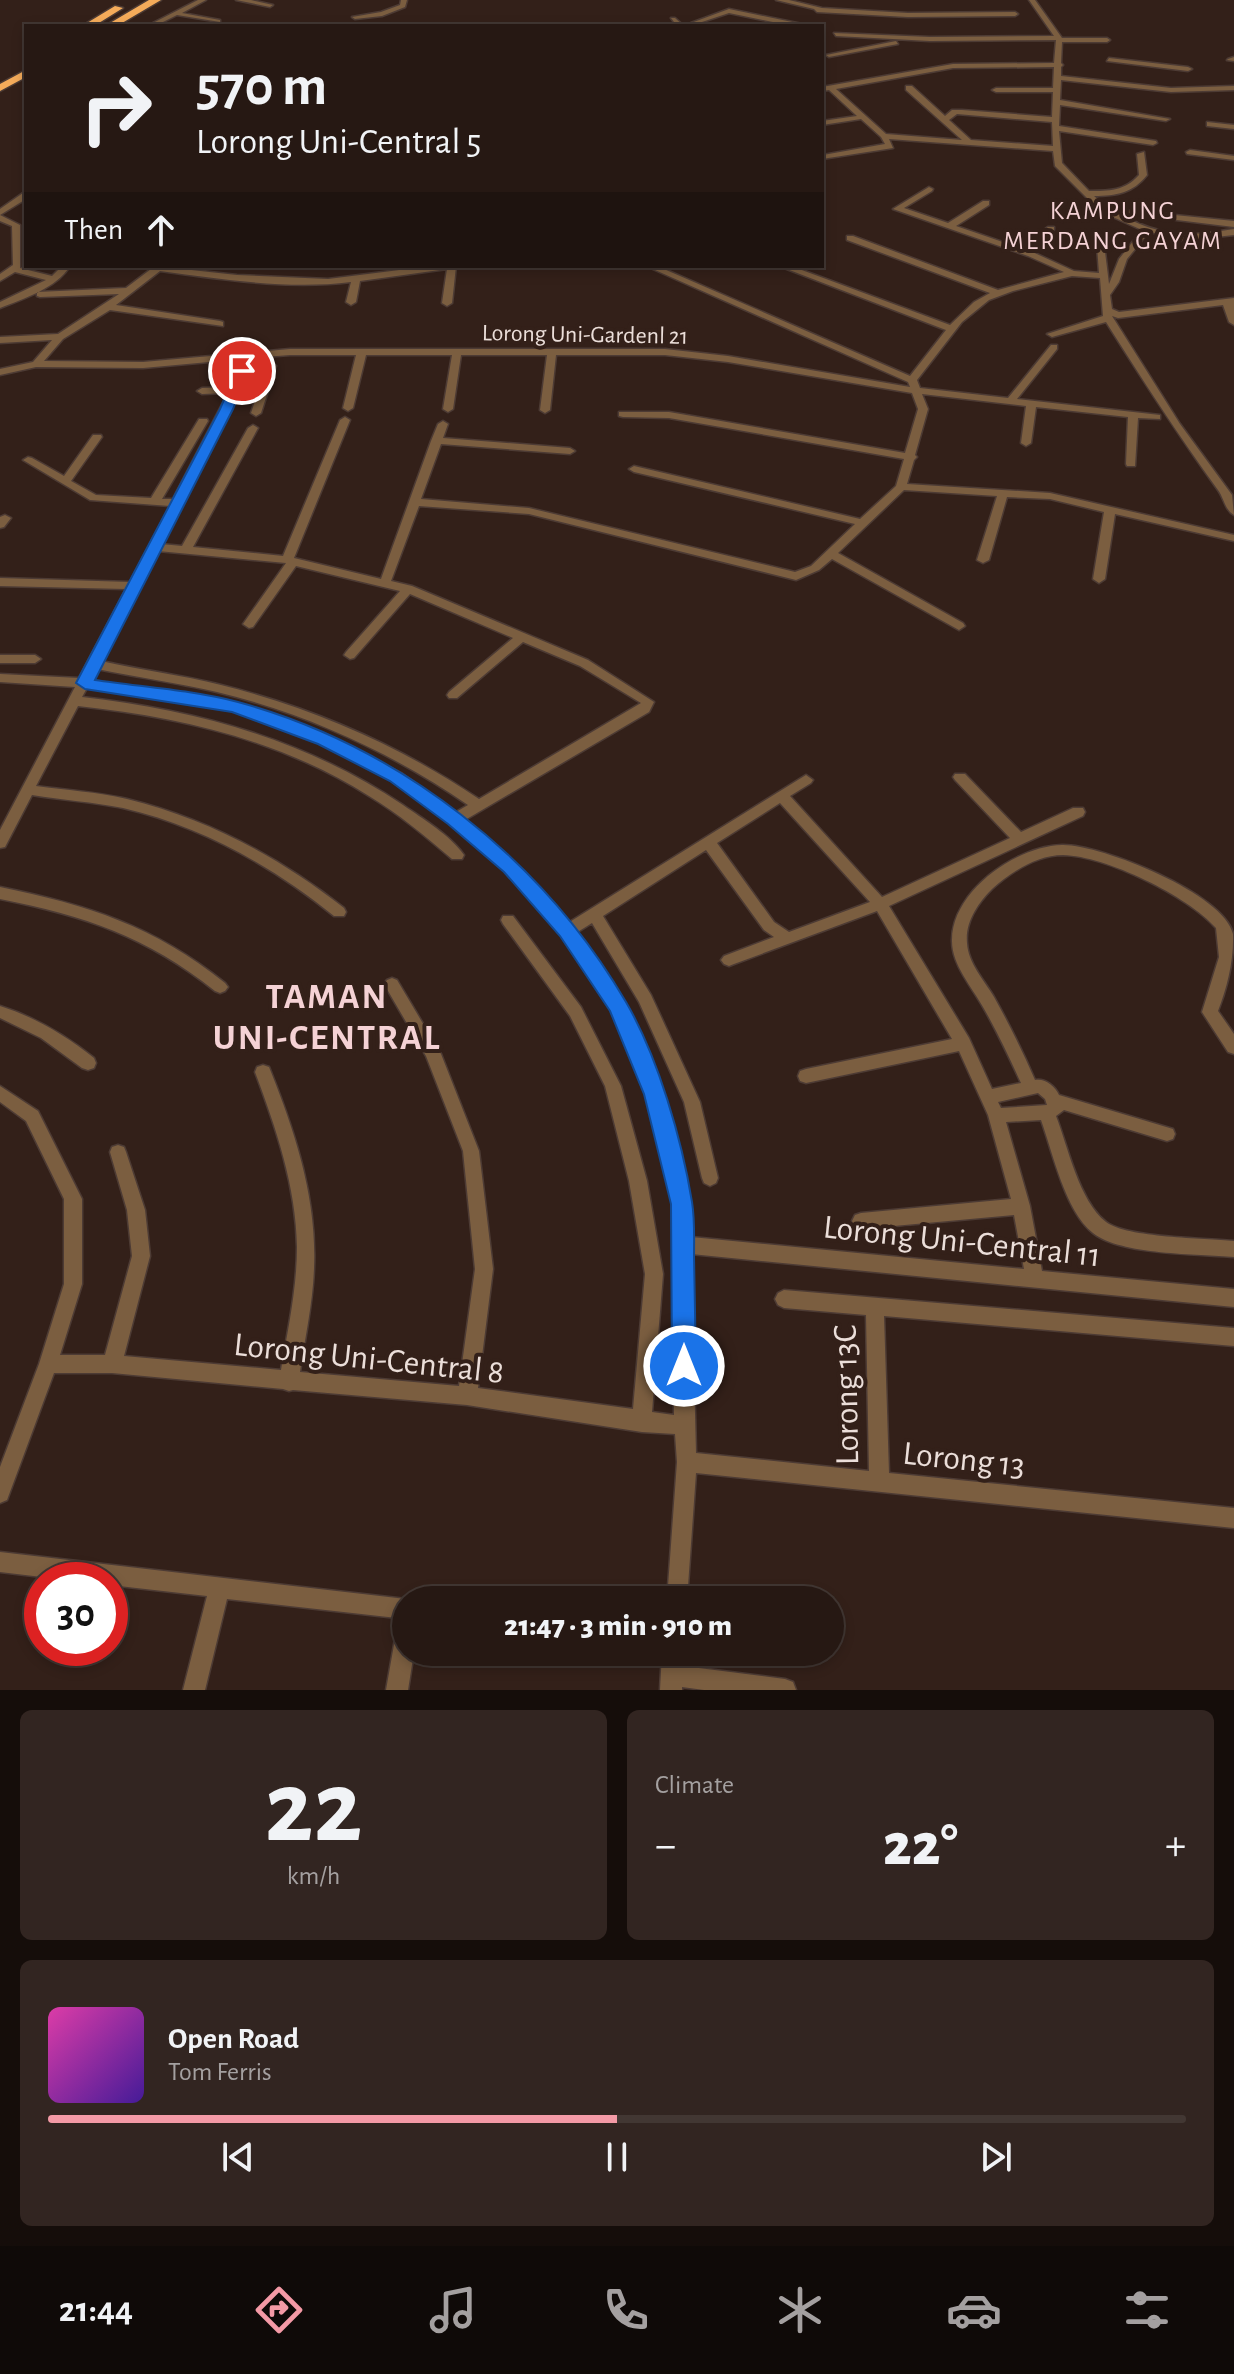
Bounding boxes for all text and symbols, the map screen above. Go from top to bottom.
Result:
icon: right [64,56,168,160]
text: 570 m [196,59,327,115]
text: Lorong Uni-Central 5 [196,124,481,160]
district label: KAMPUNG MERDANG GAYAM [1003,198,1223,254]
icon: ahead [139,208,183,252]
text: Then [64,215,123,245]
street label: Lorong Uni-Gardenl 21 [482,321,688,349]
pin [208,337,276,405]
icon: arrive [220,349,264,393]
district label: TAMAN UNI-CENTRAL [213,979,441,1056]
street label: Lorong Uni-Central 11 [821,1211,1102,1273]
position arrow [642,1324,726,1408]
street label: Lorong 13C [829,1324,865,1465]
street label: Lorong Uni-Central 8 [232,1328,506,1390]
street label: Lorong 13 [901,1437,1027,1483]
speed limit sign: 30 [24,1562,128,1666]
text: 21:47 · 3 min · 910 m [504,1611,732,1641]
text: 22 [265,1757,362,1861]
text: Climate [655,1772,734,1798]
text: 22° [883,1816,958,1876]
text: − [655,1824,676,1868]
text: + [1165,1824,1186,1868]
text: km/h [287,1863,340,1889]
text: Open Road [168,2024,299,2054]
text: Tom Ferris [168,2059,272,2085]
icon: previous [216,2135,260,2179]
icon: pause [595,2135,639,2179]
icon: next [974,2135,1018,2179]
icon: directions [251,2282,307,2338]
icon: music [425,2282,481,2338]
icon: phone [598,2282,654,2338]
icon: climate [772,2282,828,2338]
icon: car [946,2282,1002,2338]
icon: filters [1119,2282,1175,2338]
text: 21:44 [59,2292,133,2328]

